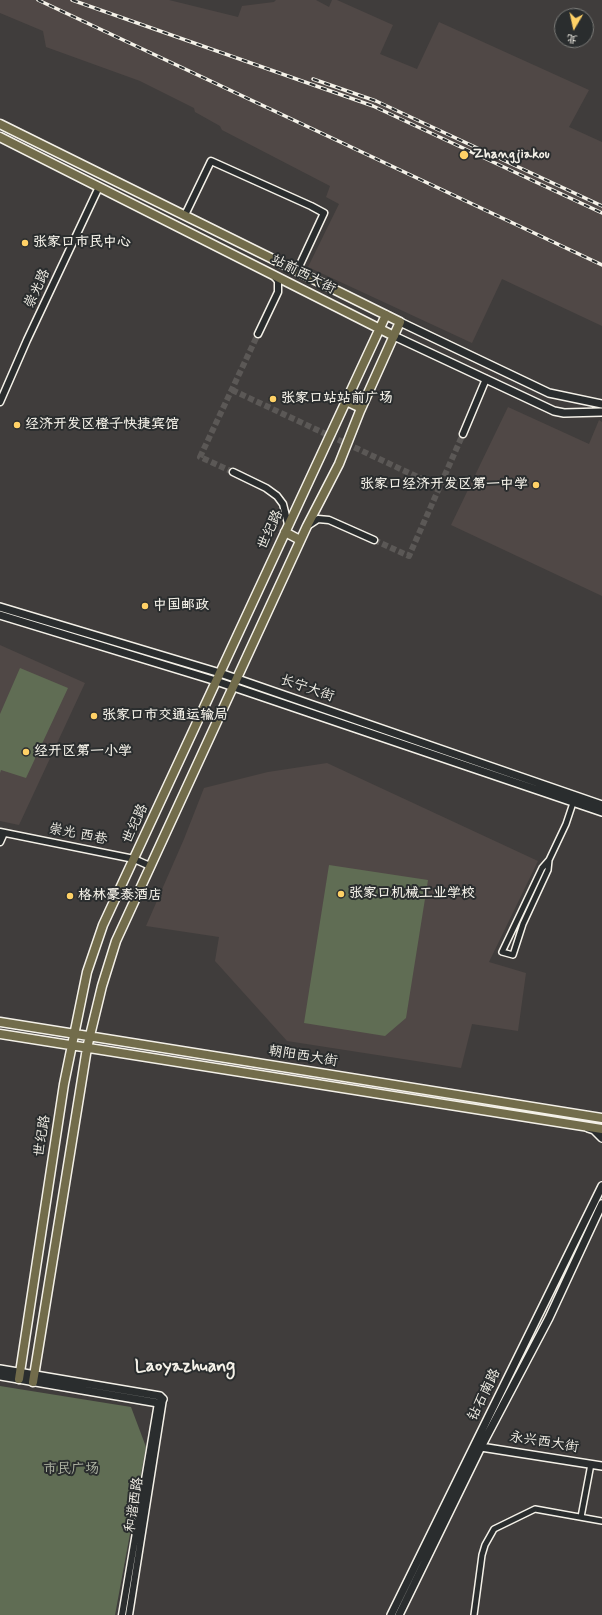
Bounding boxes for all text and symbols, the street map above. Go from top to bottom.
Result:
north arrow [554,8,594,48]
text: 北 [566,31,579,47]
place label: Zhangjiakou [473,147,550,163]
marker: Zhangjiakou [458,149,470,161]
place label: 张家口市民中心 [33,235,131,251]
marker: 张家口市民中心 [20,238,30,248]
street label: 站前西大街 [268,252,338,298]
street label: 崇光路 [22,266,54,312]
place label: 张家口站站前广场 [281,391,393,407]
marker: 张家口站站前广场 [268,394,278,404]
place label: 经济开发区橙子快捷宾馆 [25,417,179,433]
marker: 经济开发区橙子快捷宾馆 [12,420,22,430]
place label: 张家口经济开发区第一中学 [360,477,528,493]
marker: 张家口经济开发区第一中学 [531,480,541,490]
street label: 世纪路 [255,507,287,553]
place label: 中国邮政 [153,598,209,614]
marker: 中国邮政 [140,601,150,611]
street label: 长宁大街 [278,672,336,706]
place label: 张家口市交通运输局 [102,708,228,724]
marker: 张家口市交通运输局 [89,711,99,721]
place label: 经开区第一小学 [34,744,132,760]
marker: 经开区第一小学 [21,747,31,757]
street label: 世纪路 [120,801,152,847]
street label: 崇光 西巷 [47,821,109,849]
place label: 张家口机械工业学校 [349,886,475,902]
place label: 格林豪泰酒店 [78,888,162,904]
marker: 张家口机械工业学校 [336,889,346,899]
marker: 格林豪泰酒店 [65,891,75,901]
street label: 朝阳西大街 [267,1043,339,1071]
street label: 世纪路 [31,1114,55,1158]
district label: Laoyazhuang [135,1356,235,1378]
street label: 钻石南路 [465,1366,505,1424]
street label: 永兴西大街 [508,1429,580,1457]
park label: 市民广场 [43,1462,99,1478]
street label: 和谐西路 [122,1476,148,1534]

